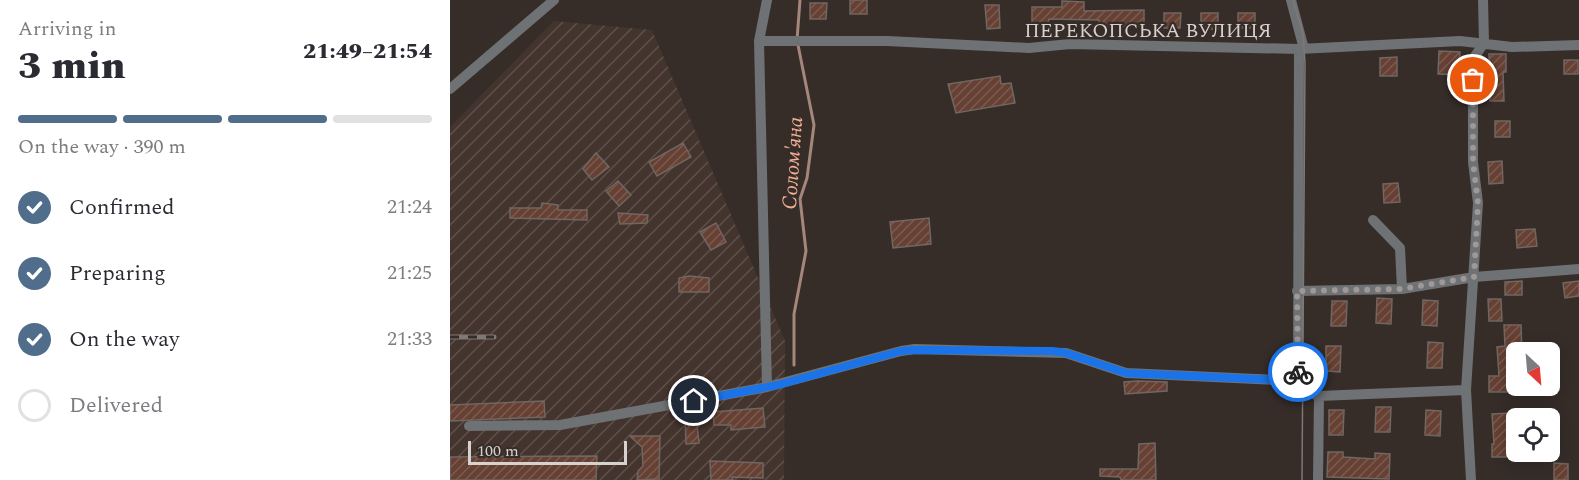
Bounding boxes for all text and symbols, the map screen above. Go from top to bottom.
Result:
text: Arriving in [18,14,116,44]
street label: ПЕРЕКОПСЬКА ВУЛИЦЯ [1024,16,1272,46]
text: 21:49–21:54 [303,35,432,68]
text: 3 min [18,37,126,96]
pin [1447,54,1498,105]
icon: bag [1456,63,1489,96]
water label: Солом'яна [774,115,812,211]
text: On the way · 390 m [18,132,186,162]
icon: check [18,191,51,224]
text: Confirmed [69,191,175,224]
text: 21:24 [387,192,432,222]
icon: check [18,257,51,290]
text: Preparing [69,257,166,290]
text: 21:25 [387,258,432,288]
icon: check [18,323,51,356]
text: On the way [69,323,180,356]
text: 21:33 [387,324,432,354]
courier [1268,342,1328,402]
north arrow [1506,342,1560,396]
map controls [1506,342,1560,462]
icon: bike [1282,356,1315,389]
pin [668,375,719,426]
icon: home [677,384,710,417]
text: Delivered [69,389,163,422]
button: locate [1506,408,1560,462]
scale bar [468,438,627,466]
text: 100 m [477,439,519,463]

